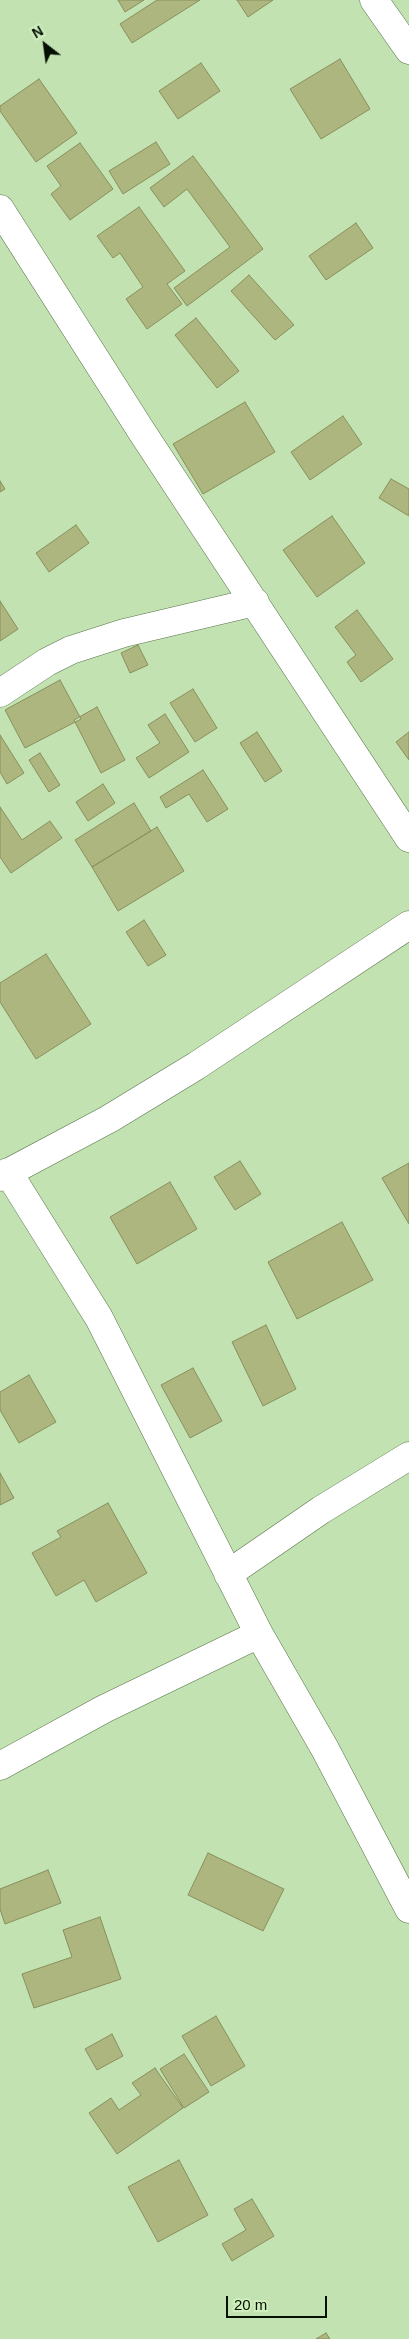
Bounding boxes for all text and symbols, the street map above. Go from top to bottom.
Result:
north arrow [20,20,70,70]
text: N [29,23,46,41]
scale bar [229,2286,330,2318]
text: 20 m [234,2296,267,2313]

